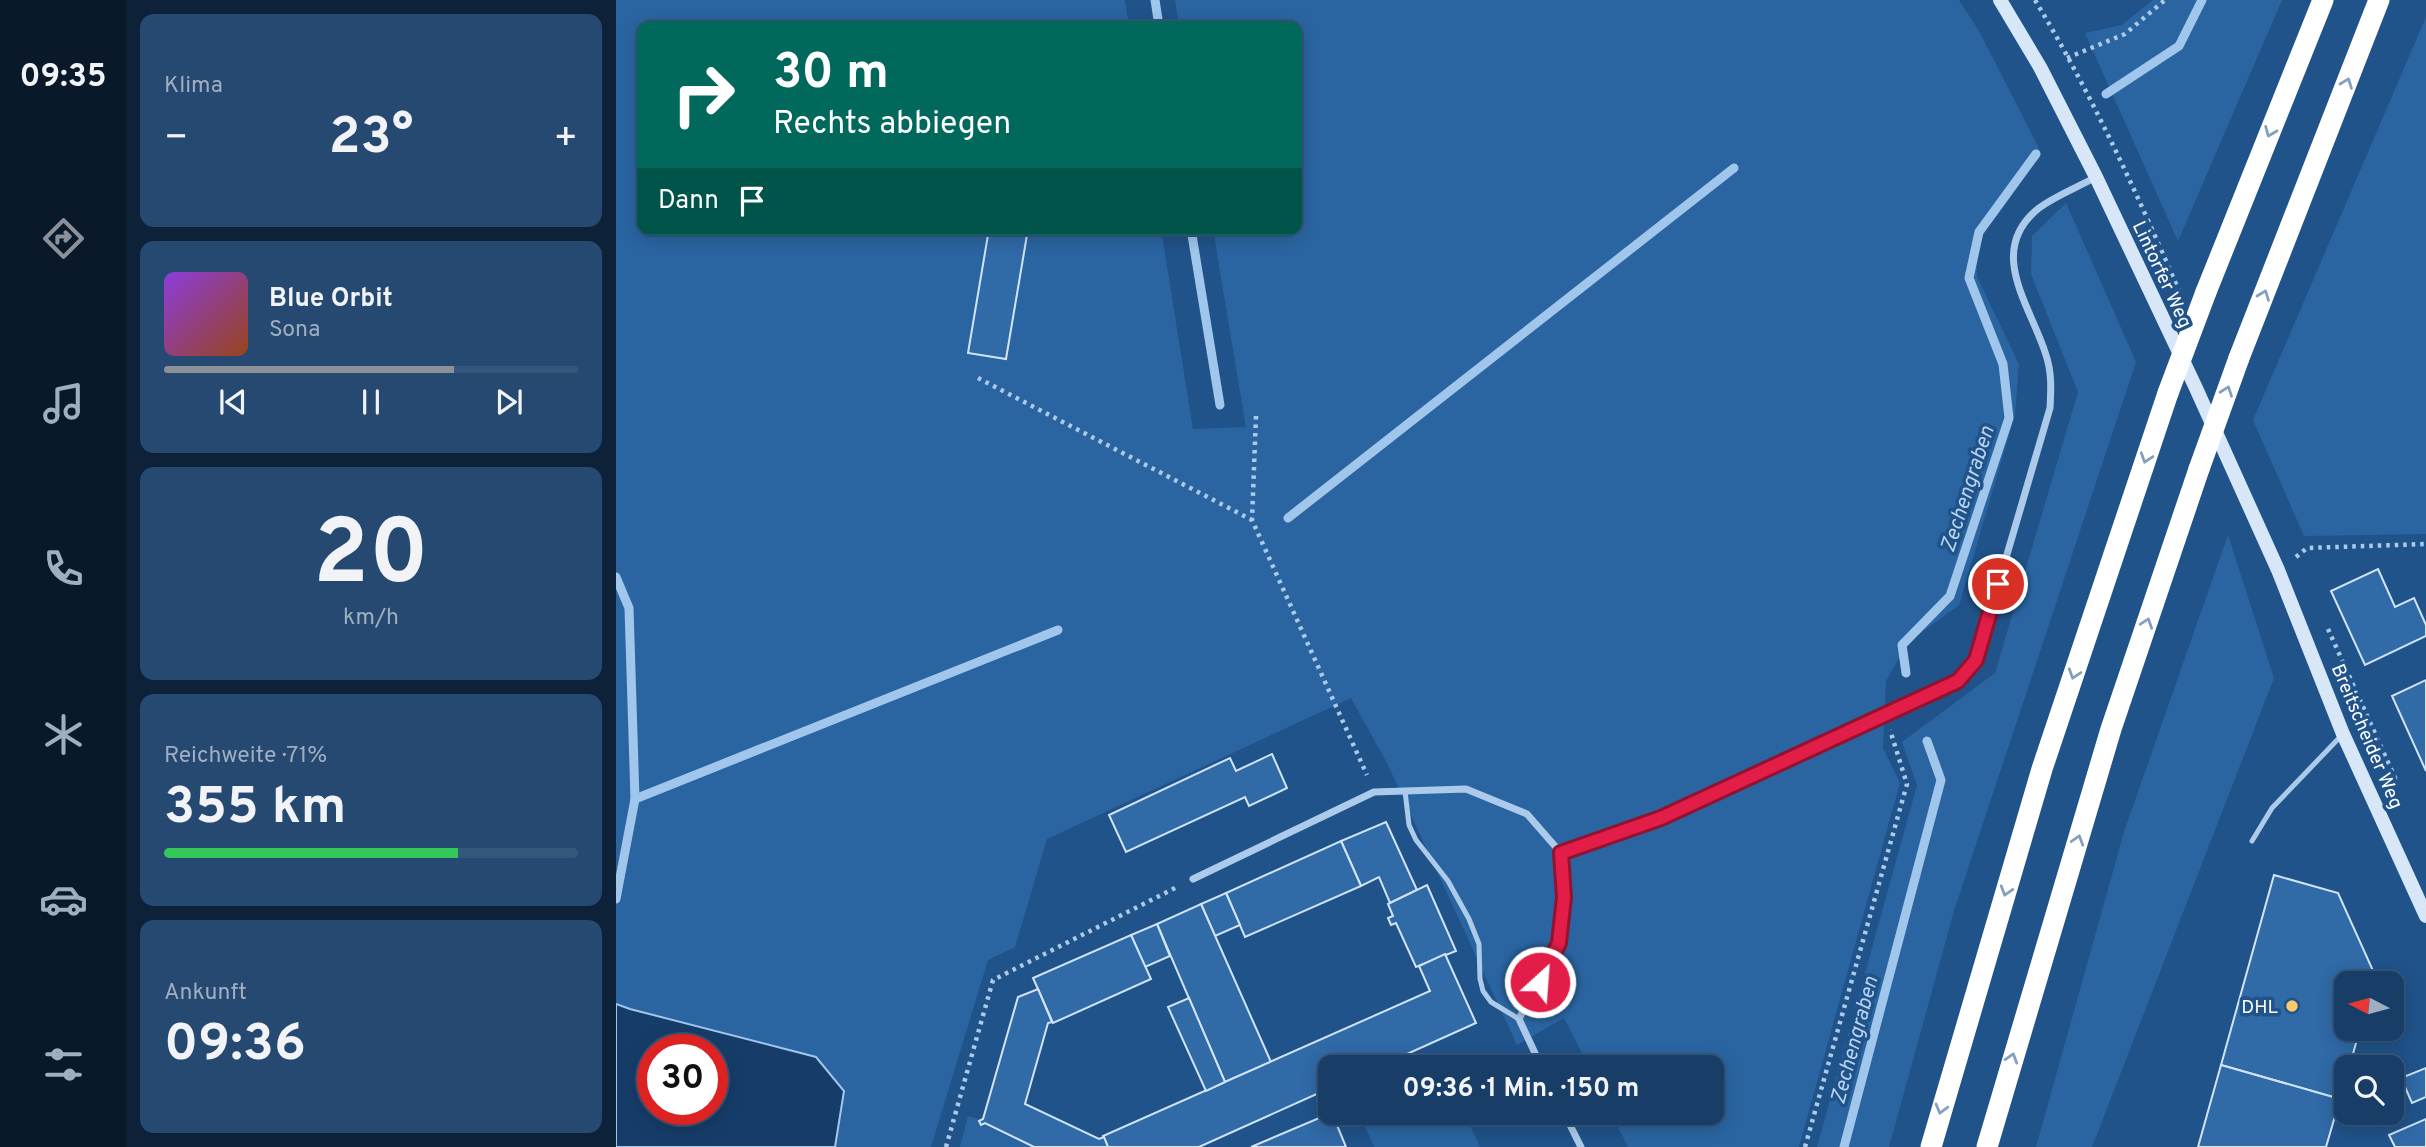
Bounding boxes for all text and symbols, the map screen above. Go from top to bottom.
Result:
text: 30 m [773,44,889,106]
icon: right [658,49,749,140]
text: 09:35 [19,58,107,98]
text: Klima [164,72,223,101]
one-way arrow [2338,77,2352,89]
text: Rechts abbiegen [773,105,1011,145]
text: 23° [329,106,413,172]
text: − [164,115,189,164]
text: + [553,115,578,164]
one-way arrow [2265,125,2279,137]
icon: arrive [733,182,771,220]
text: Dann [658,185,719,218]
icon: directions [39,214,88,263]
street label: Lintorfer Weg [2126,217,2196,332]
text: Blue Orbit [269,283,393,316]
one-way arrow [2255,289,2269,301]
text: Sona [269,316,320,345]
icon: music [39,379,88,428]
icon: previous [214,383,252,421]
icon: pause [352,383,390,421]
icon: next [490,383,528,421]
one-way arrow [2219,385,2233,397]
water label: Zechengraben [1935,422,2002,556]
one-way arrow [2140,451,2154,464]
text: 20 [313,501,429,616]
icon: phone [39,544,88,593]
pin [1968,554,2028,614]
icon: arrive [1979,565,2017,603]
text: km/h [343,604,399,633]
one-way arrow [2139,618,2153,630]
street label: Breitscheider Weg [2325,661,2408,813]
one-way arrow [2068,667,2082,679]
icon: climate [39,710,88,759]
text: Reichweite · 71% [164,742,327,771]
text: 355 km [164,776,346,842]
one-way arrow [2069,834,2084,846]
icon: car [39,875,88,924]
one-way arrow [1999,885,2014,897]
position arrow [1503,945,1577,1019]
north arrow [2334,971,2404,1041]
map controls [2334,971,2404,1125]
water label: Zechengraben [1825,973,1886,1107]
text: Ankunft [164,979,247,1008]
place label: DHL [2241,996,2278,1020]
marker: DHL [2284,998,2300,1014]
text: 09:36 [164,1013,306,1079]
speed limit sign: 30 [637,1034,728,1125]
icon: filters [39,1040,88,1089]
one-way arrow [2004,1052,2019,1064]
button: search [2334,1055,2404,1125]
text: 09:36 · 1 Min. · 150 m [1403,1073,1639,1106]
one-way arrow [1935,1103,1950,1115]

